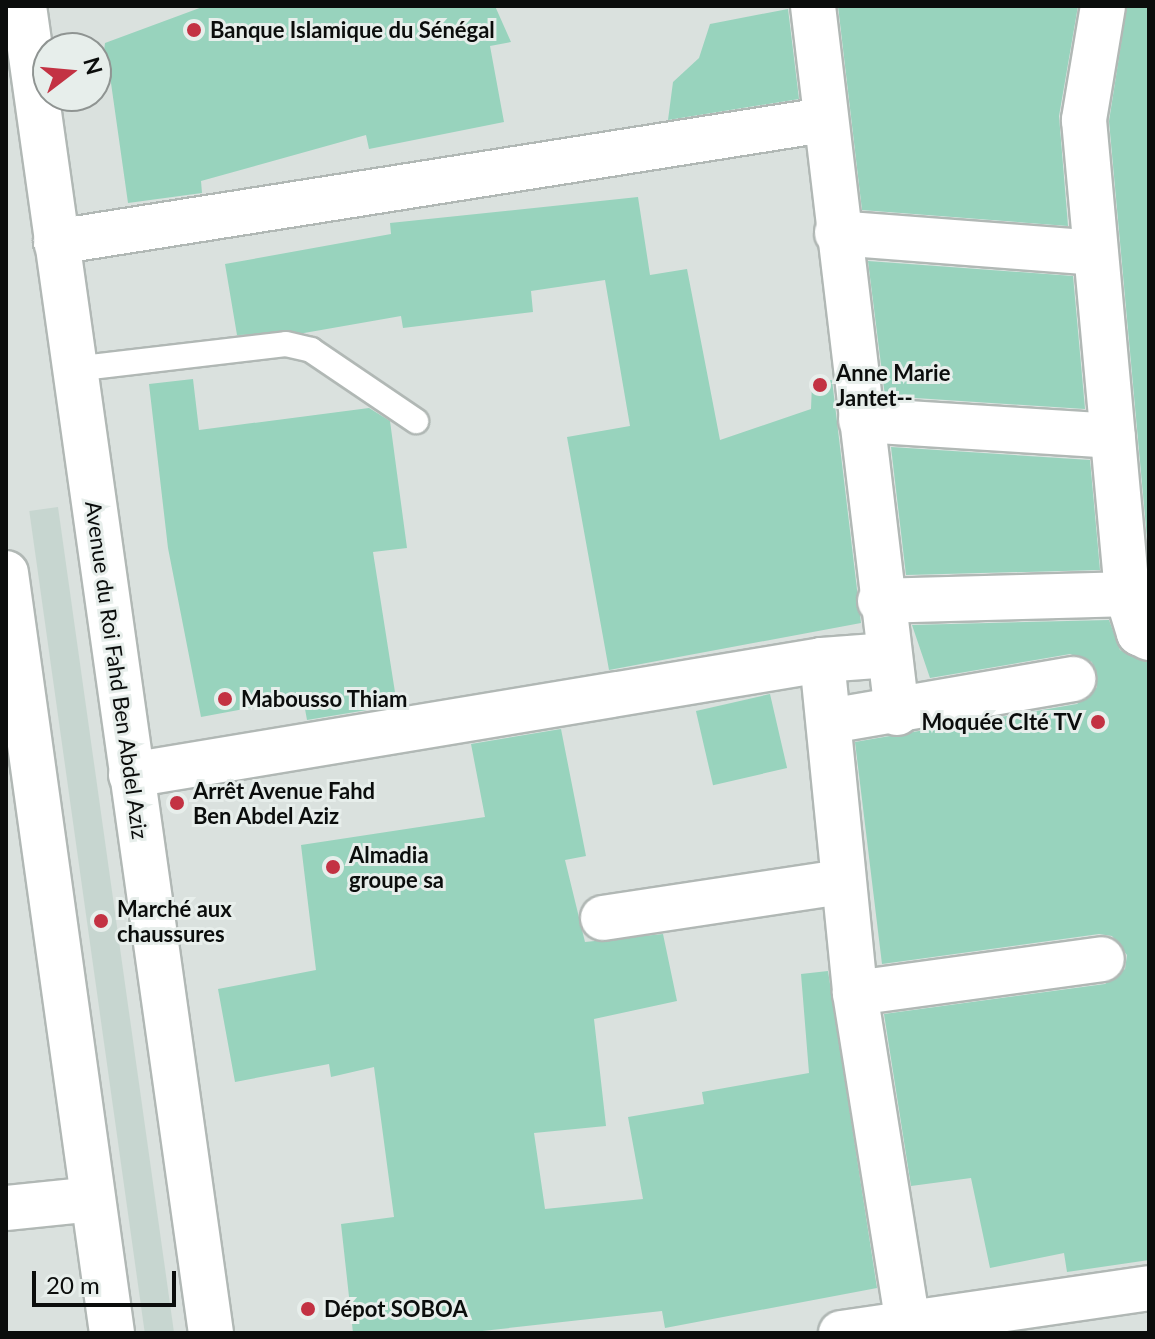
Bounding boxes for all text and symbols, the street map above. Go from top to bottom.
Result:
place label: Banque Islamique du Sénégal [210,17,495,43]
marker: Banque Islamique du Sénégal [185,21,203,39]
north arrow [32,32,112,112]
text: N [78,54,109,78]
place label: Anne Marie Jantet-- [836,359,950,410]
marker: Anne Marie Jantet-- [811,376,829,394]
street label: Avenue du Roi Fahd Ben Abdel Aziz [80,498,154,842]
place label: Mabousso Thiam [241,686,408,712]
marker: Mabousso Thiam [216,690,234,708]
place label: Moquée CIté TV [921,709,1082,735]
marker: Moquée CIté TV [1089,713,1107,731]
place label: Arrêt Avenue Fahd Ben Abdel Aziz [193,777,376,828]
marker: Arrêt Avenue Fahd Ben Abdel Aziz [168,794,186,812]
place label: Almadia groupe sa [349,841,444,892]
marker: Almadia groupe sa [324,858,342,876]
place label: Marché aux chaussures [117,895,232,946]
marker: Marché aux chaussures [92,912,110,930]
scale bar [36,1255,180,1305]
text: 20 m [46,1270,100,1299]
place label: Dépot SOBOA [324,1296,468,1322]
marker: Dépot SOBOA [299,1300,317,1318]

